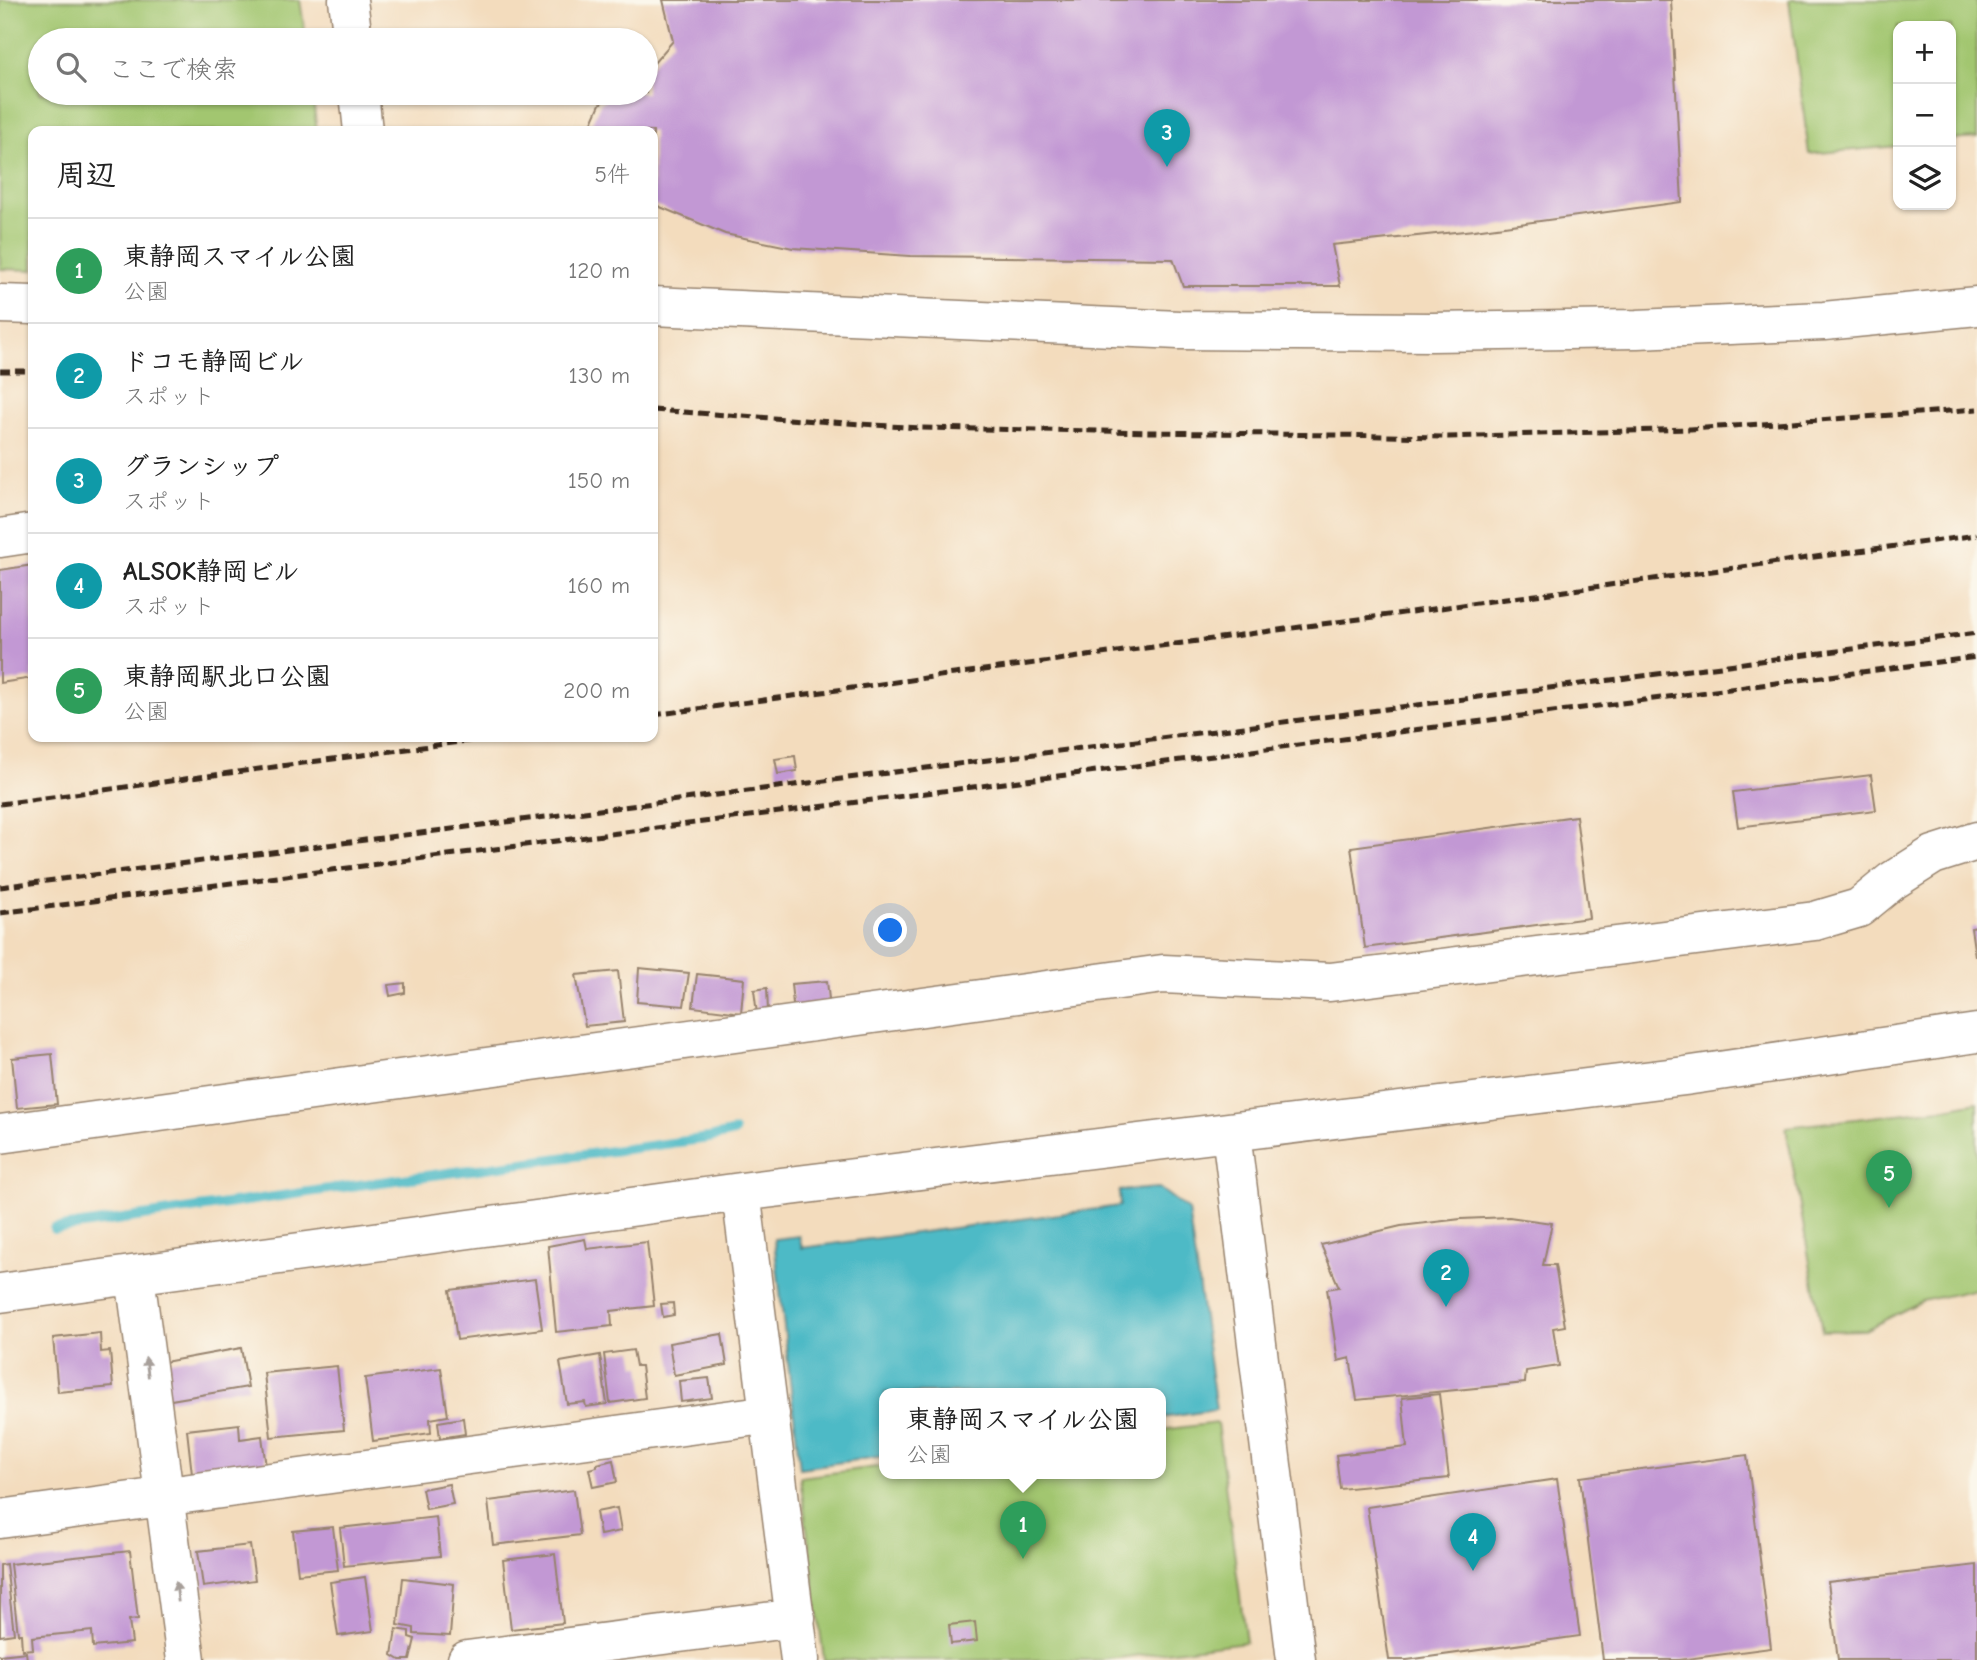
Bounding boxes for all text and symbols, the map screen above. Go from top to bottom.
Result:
map controls [1893,21,1956,210]
button: + [1893,21,1956,84]
search box [28,28,658,105]
icon: search [52,48,90,86]
text: ここで検索 [108,55,238,85]
button: − [1893,84,1956,147]
pin: 3 [1144,109,1190,167]
button: layers [1893,147,1956,210]
text: 周辺 [56,158,116,193]
text: 5件 [595,161,630,188]
text: 東静岡スマイル公園 [123,242,356,272]
text: 1 [74,257,84,284]
text: 120 m [568,257,630,284]
text: 公園 [123,278,169,305]
text: ドコモ静岡ビル [123,347,304,377]
text: 2 [73,362,85,389]
text: 130 m [569,362,630,389]
text: スポット [123,383,215,410]
text: グランシップ [123,452,279,482]
text: 3 [73,467,85,494]
text: 150 m [568,467,630,494]
text: スポット [123,488,215,515]
text: ALSOK静岡ビル [123,557,300,587]
text: 4 [74,572,84,599]
text: 160 m [568,572,630,599]
text: スポット [123,593,215,620]
text: 東静岡駅北口公園 [123,662,331,692]
text: 5 [73,677,85,704]
text: 200 m [563,677,630,704]
text: 公園 [123,698,169,725]
your location [873,913,907,947]
pin: 5 [1866,1150,1912,1208]
pin: 2 [1423,1249,1469,1307]
one-way arrow [141,1356,152,1378]
popup [879,1388,1166,1479]
text: 東静岡スマイル公園 [906,1405,1139,1435]
text: 公園 [906,1441,952,1468]
pin: 1 [1000,1501,1046,1559]
pin: 4 [1450,1513,1496,1571]
one-way arrow [171,1581,182,1603]

